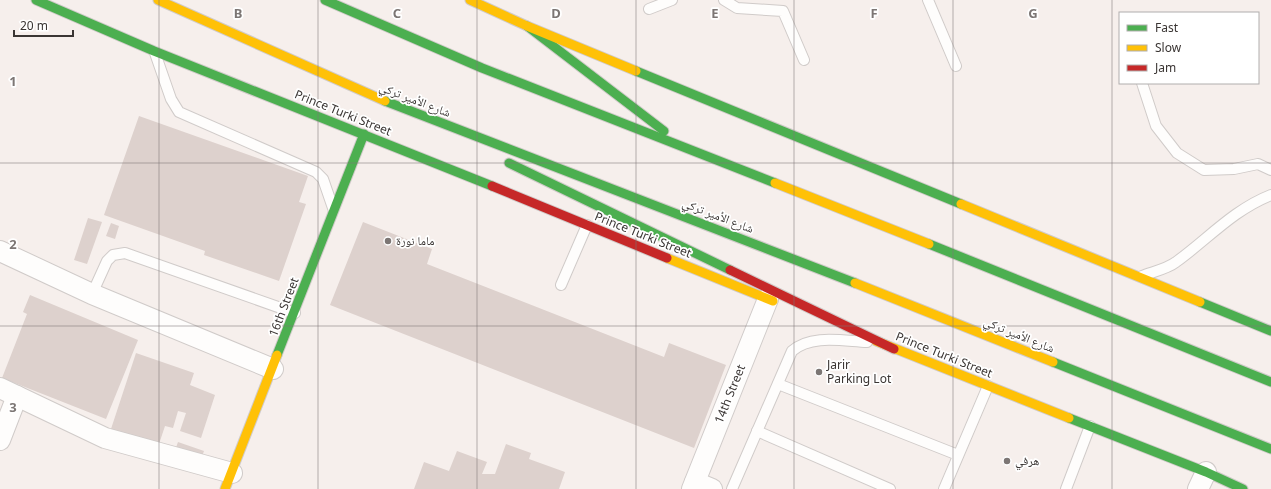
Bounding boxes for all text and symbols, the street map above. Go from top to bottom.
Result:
text: B [234,4,242,22]
text: C [393,4,401,22]
text: D [551,4,561,22]
text: E [711,4,719,22]
text: F [870,4,878,22]
text: G [1028,4,1038,22]
scale bar [14,12,73,38]
legend [1119,12,1259,84]
text: 20 m [20,17,48,34]
text: Fast [1155,19,1179,36]
text: Slow [1155,39,1182,56]
text: Jam [1154,59,1176,76]
text: 1 [9,72,17,90]
street label: شارع الأمير تركي [376,78,453,123]
street label: Prince Turki Street [292,85,395,140]
street label: شارع الأمير تركي [679,194,756,239]
street label: Prince Turki Street [592,207,695,262]
place label: ماما نورة [396,232,435,249]
text: 2 [9,235,17,253]
marker: ماما نورة [383,236,393,246]
street label: 16th Street [264,274,303,339]
street label: شارع الأمير تركي [980,313,1057,358]
street label: Prince Turki Street [893,327,996,382]
place label: Jarir Parking Lot [826,356,892,387]
street label: 14th Street [710,361,749,426]
marker: Jarir Parking Lot [814,367,824,377]
text: 3 [9,398,17,416]
place label: هرفي [1015,452,1039,471]
marker: هرفي [1002,456,1012,466]

